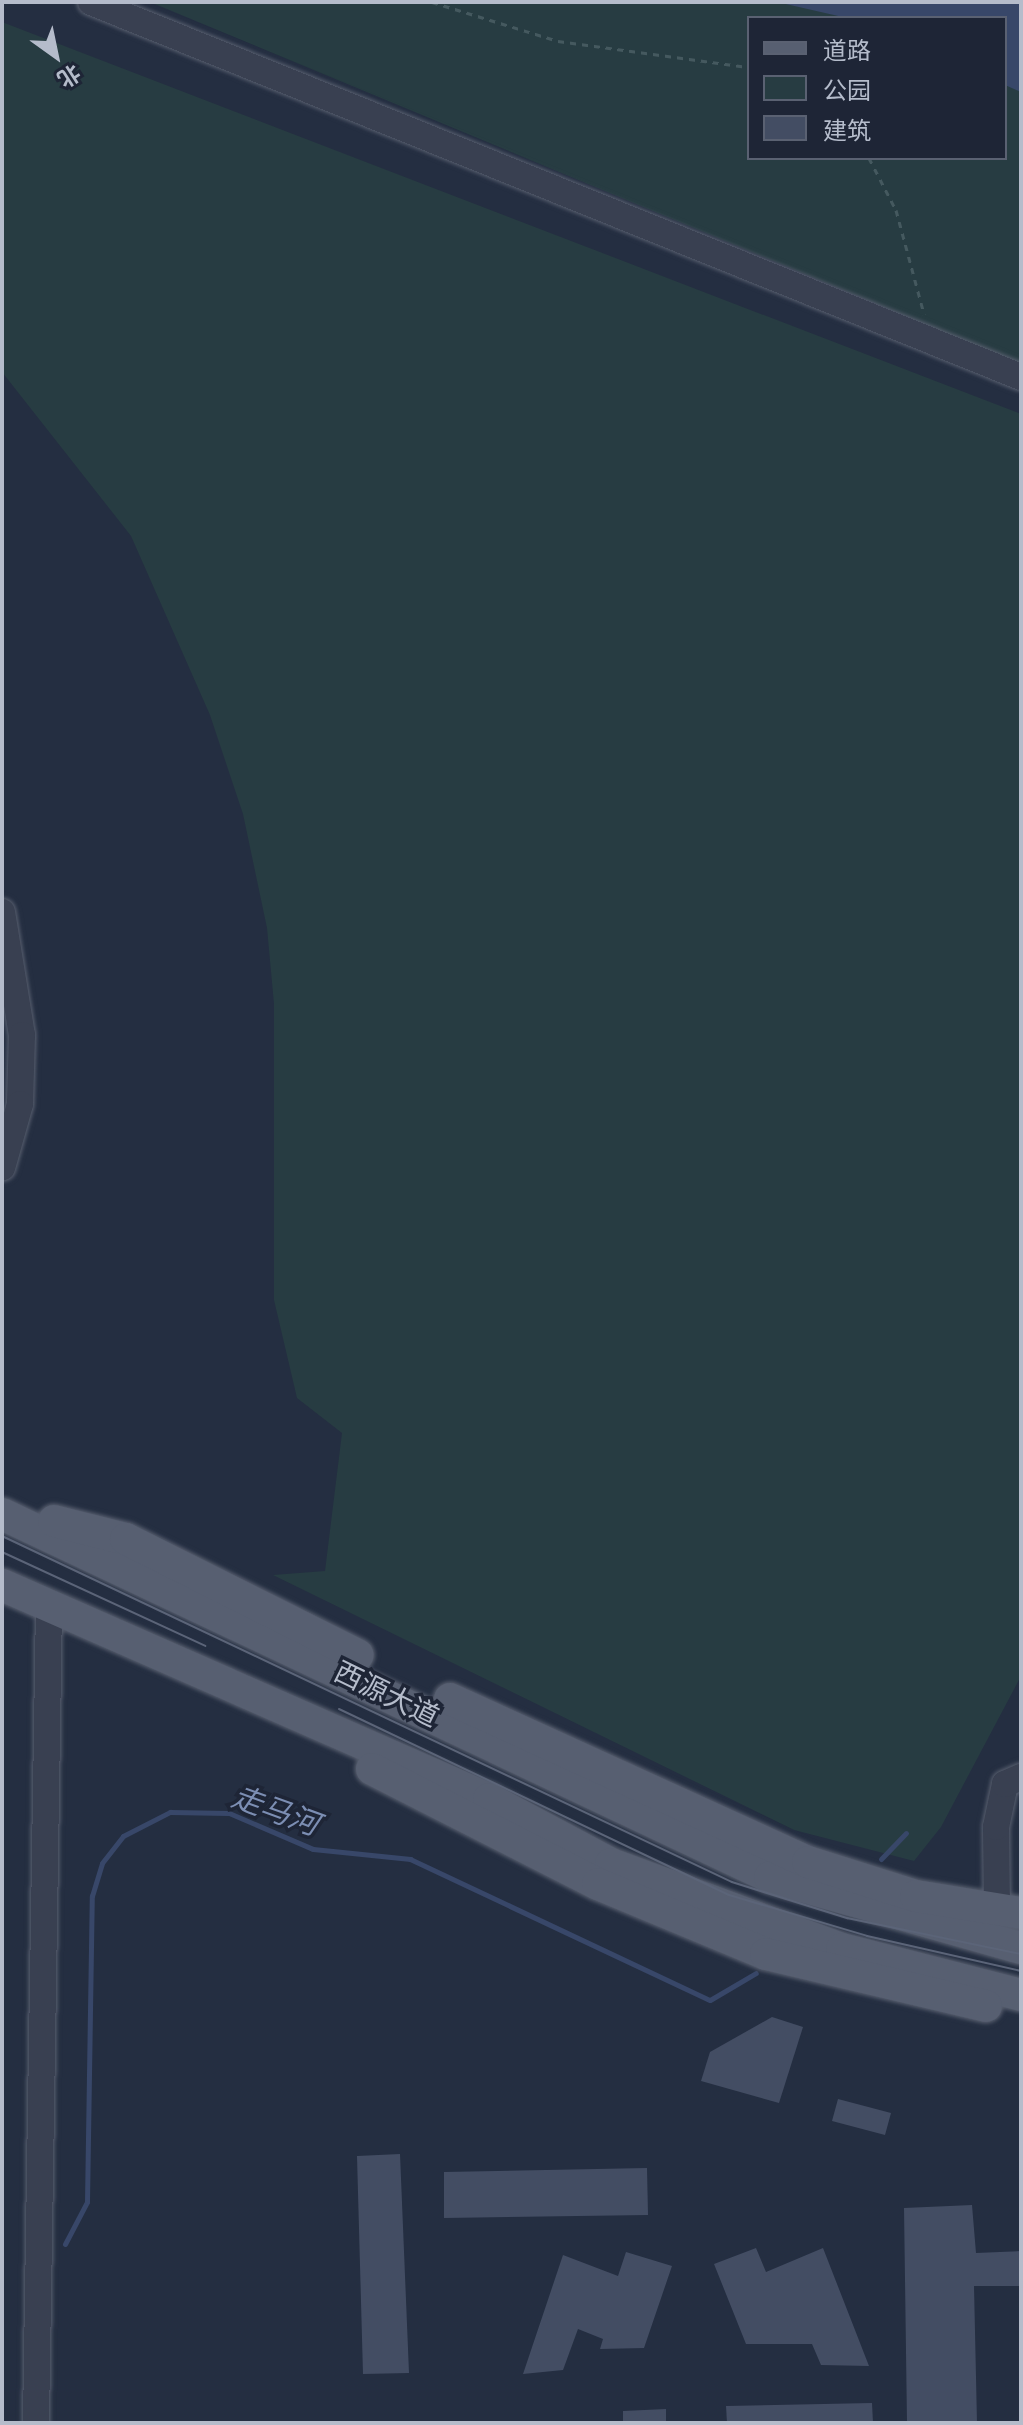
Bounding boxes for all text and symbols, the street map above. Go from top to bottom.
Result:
north arrow [16,16,96,96]
legend [747,16,1007,160]
text: 道路 [823,35,871,64]
text: 北 [53,59,86,94]
text: 公园 [823,75,871,104]
text: 建筑 [823,115,871,144]
street label: 西源大道 [329,1653,445,1733]
water label: 走马河 [228,1777,324,1841]

